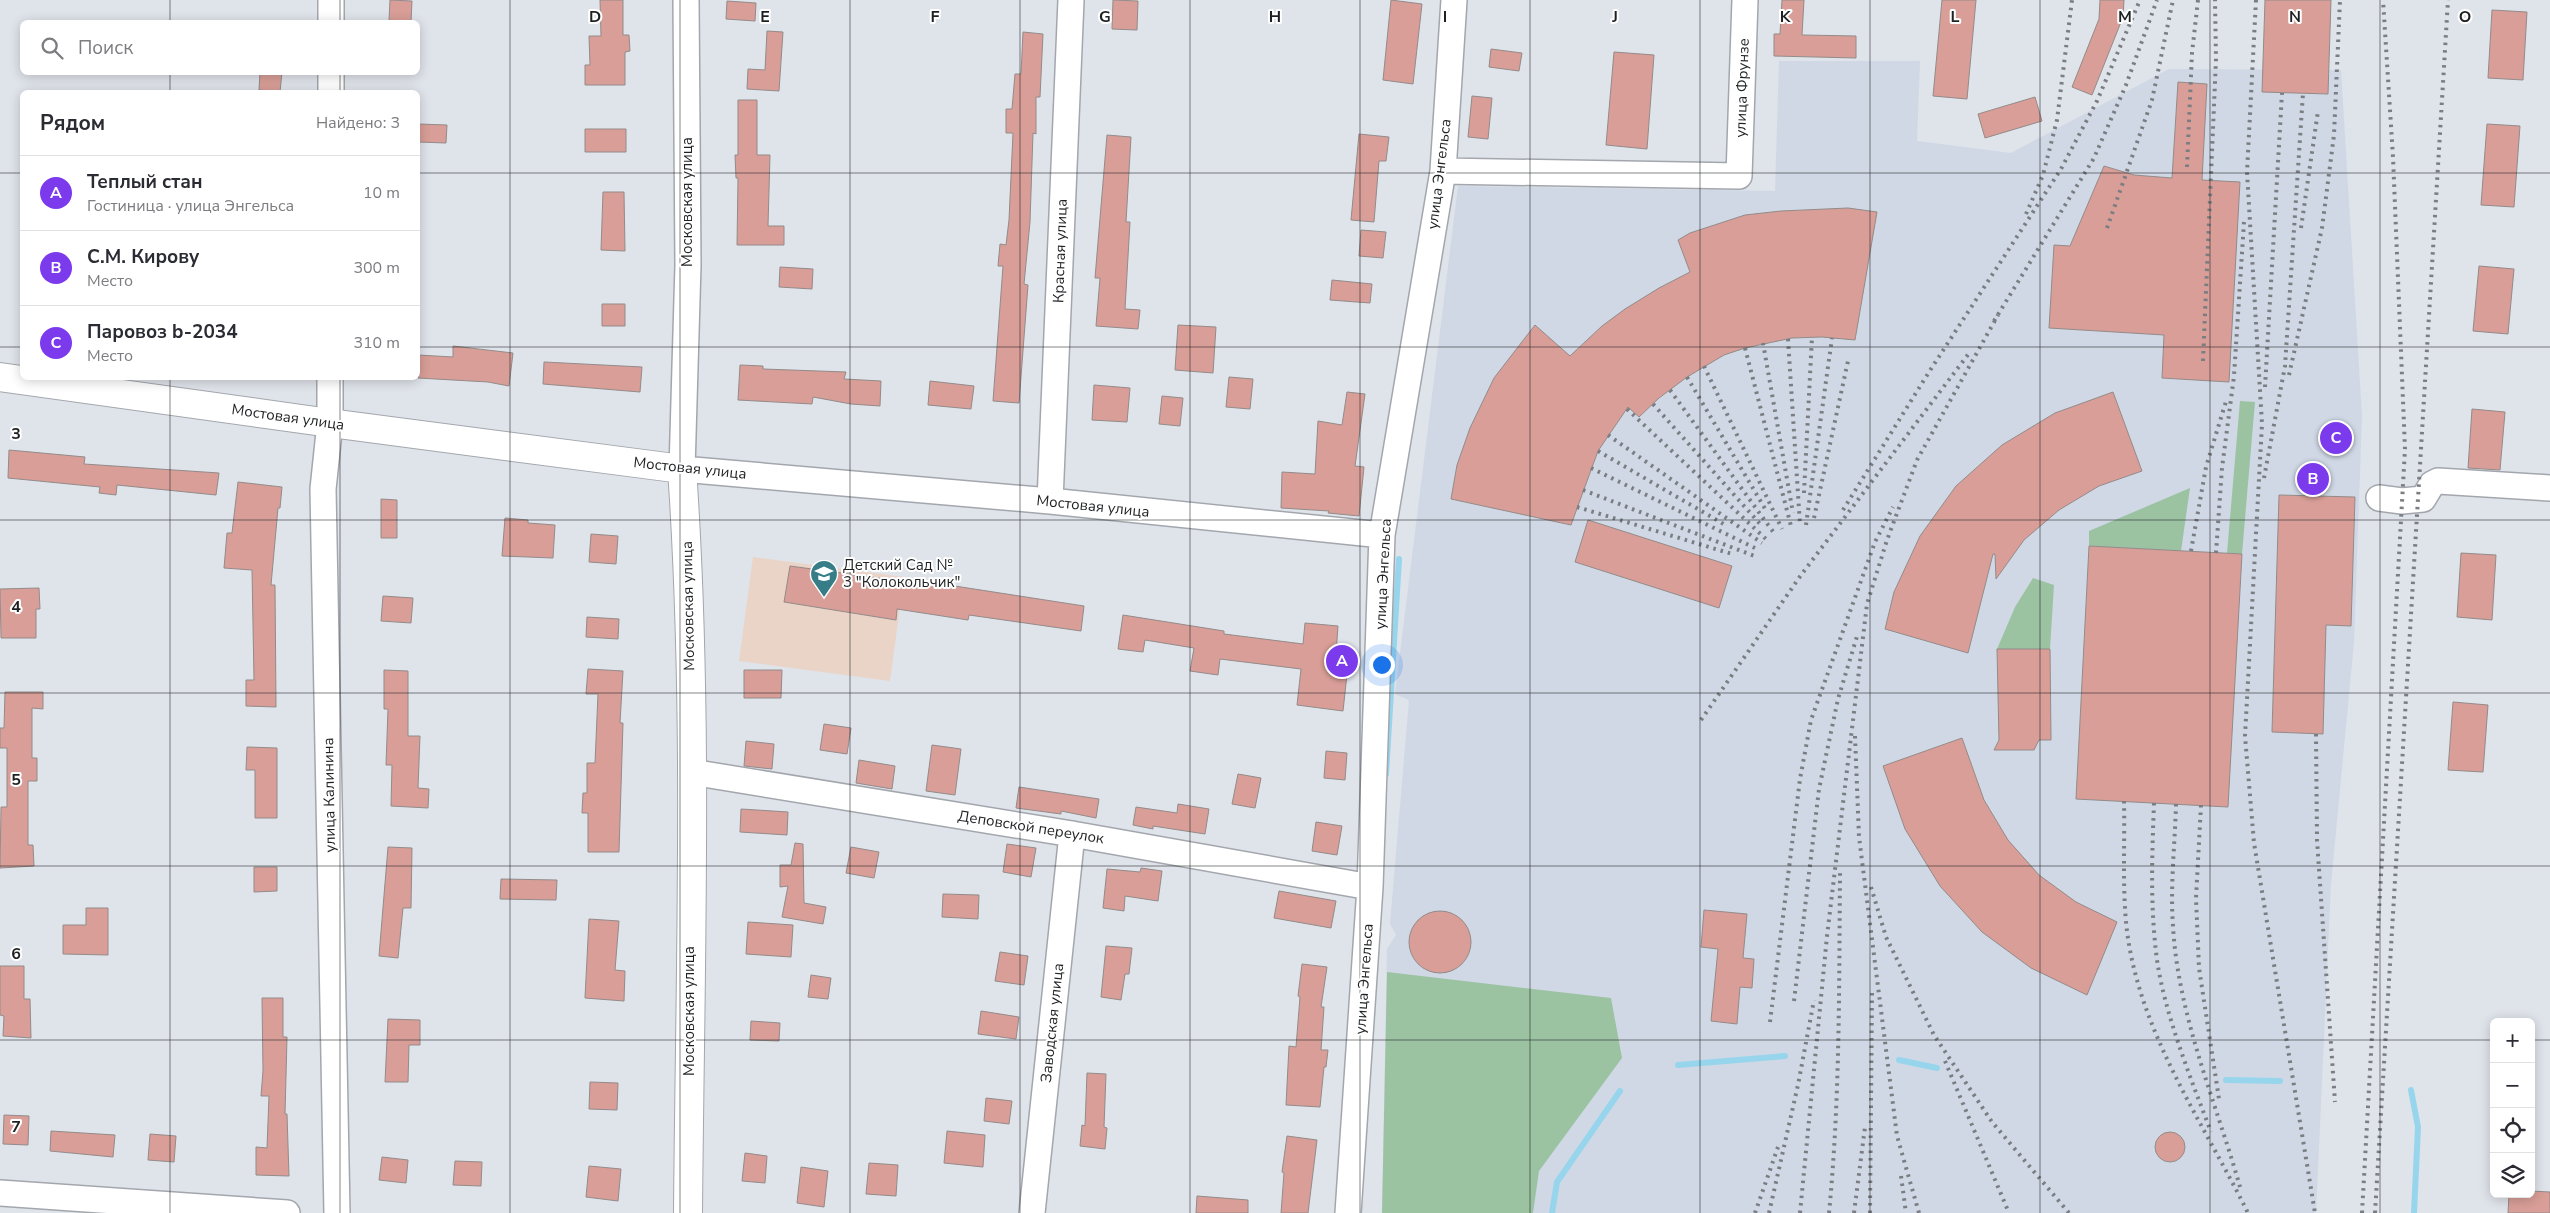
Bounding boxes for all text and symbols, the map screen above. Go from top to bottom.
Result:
text: D [589,6,601,28]
text: E [760,6,770,28]
text: F [931,6,940,28]
text: G [1099,6,1111,28]
text: H [1269,6,1281,28]
text: I [1443,6,1447,28]
text: J [1611,6,1618,28]
text: K [1780,6,1792,28]
text: L [1951,6,1960,28]
text: M [2118,6,2132,28]
text: N [2289,6,2301,28]
text: O [2459,6,2471,28]
search box [20,20,420,75]
icon: search [38,34,66,62]
text: Поиск [78,35,133,61]
street label: улица Фрунзе [1730,38,1754,138]
text: Рядом [40,109,105,137]
text: Найдено: 3 [316,112,400,134]
street label: улица Энгельса [1422,118,1456,230]
street label: Московская улица [677,137,697,267]
text: Теплый стан [87,169,203,195]
text: A [50,182,62,204]
text: 10 m [363,182,400,204]
text: Гостиница · улица Энгельса [87,195,294,217]
street label: Красная улица [1048,199,1072,303]
text: С.М. Кирову [87,244,199,270]
text: B [50,257,62,279]
text: 300 m [353,257,400,279]
text: Место [87,270,133,292]
text: Паровоз b-2034 [87,319,238,345]
text: C [51,332,61,354]
text: 310 m [353,332,400,354]
text: Место [87,345,133,367]
street label: Мостовая улица [230,399,346,435]
pin: C [2320,419,2352,457]
text: 3 [11,423,21,445]
street label: Мостовая улица [632,452,748,484]
pin: B [2297,460,2329,498]
street label: Мостовая улица [1035,490,1151,522]
street label: улица Энгельса [1370,518,1396,630]
street label: Московская улица [677,541,699,671]
place label: Детский Сад № 3 "Колокольчик" [843,555,960,592]
school or university icon: Детский Сад № 3 "Колокольчик" [809,559,839,598]
text: 4 [11,596,21,618]
pin: A [1326,642,1358,680]
your location [1369,652,1395,678]
street label: улица Калинина [318,737,340,853]
text: 5 [11,769,21,791]
street label: Деповской переулок [957,806,1106,848]
street label: улица Энгельса [1350,923,1378,1035]
text: 6 [11,943,21,965]
street label: Московская улица [679,946,699,1076]
street label: Заводская улица [1036,962,1068,1084]
map controls [2490,1018,2535,1198]
button: + [2490,1018,2535,1063]
button: − [2490,1063,2535,1108]
button: locate [2490,1108,2535,1153]
text: 7 [11,1116,21,1138]
button: layers [2490,1153,2535,1198]

